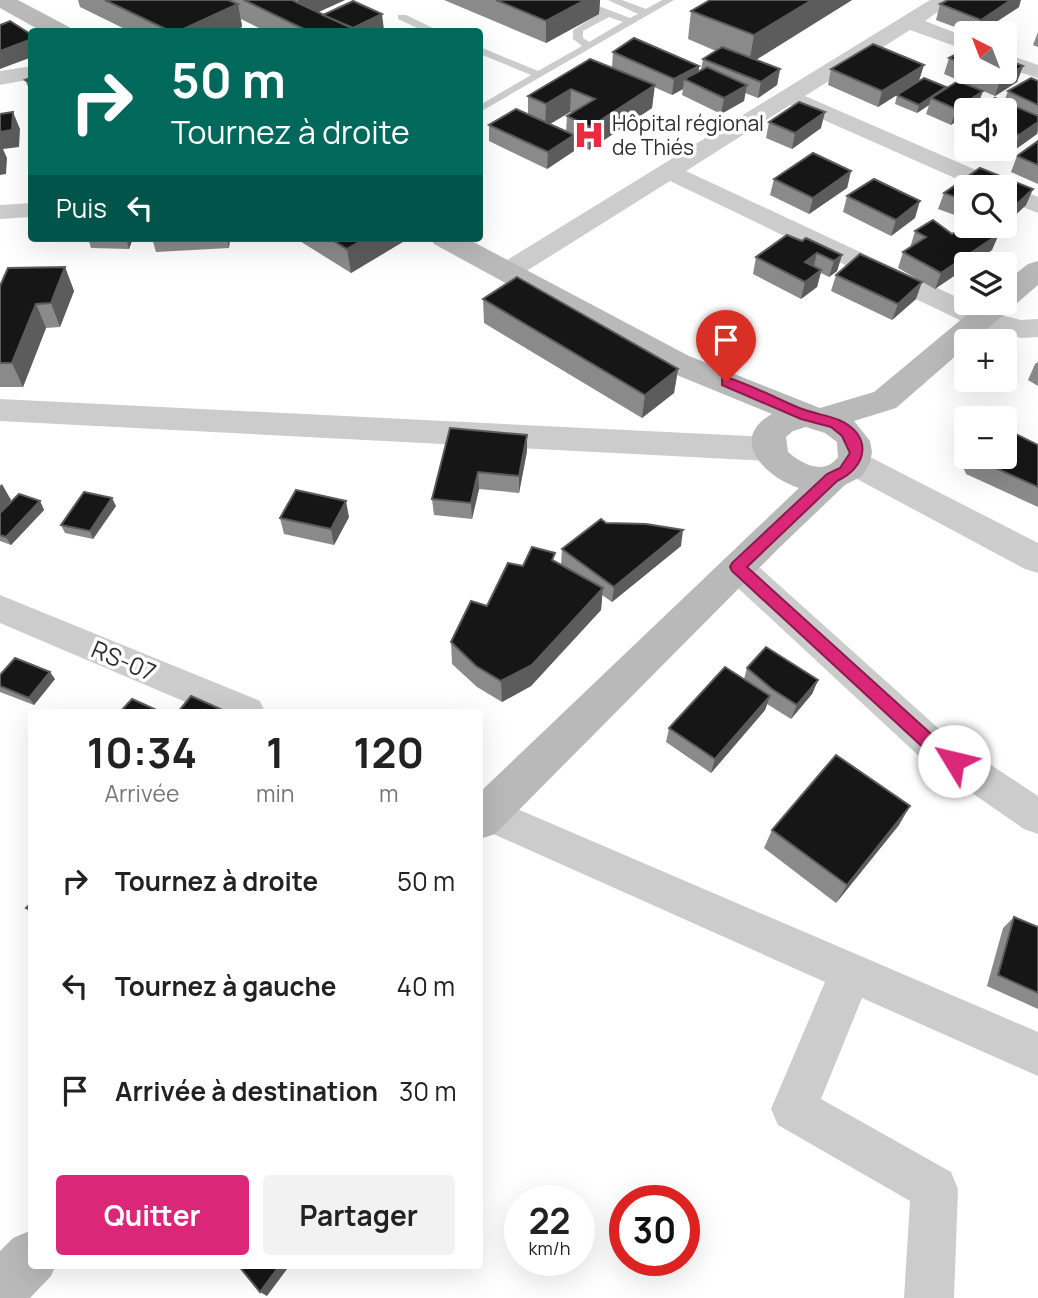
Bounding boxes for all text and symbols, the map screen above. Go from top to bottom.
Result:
north arrow [954,21,1017,84]
map controls [954,21,1017,469]
text: 50 m [171,46,286,113]
icon: right [56,56,147,147]
button: sound [954,98,1017,161]
place label: Hôpital régional de Thiés [612,109,764,161]
text: Tournez à droite [171,110,410,154]
hospital icon: Hôpital régional de Thiés [572,118,606,152]
button: search [954,175,1017,238]
icon: left [121,189,159,227]
text: Puis [56,190,107,226]
button: layers [954,252,1017,315]
pin [696,310,756,382]
icon: arrive [707,321,745,359]
button: + [954,329,1017,392]
button: − [954,406,1017,469]
street label: RS-07 [87,632,161,688]
text: 10:34 [87,723,197,781]
text: 1 [266,723,284,781]
text: 120 [353,723,424,781]
position arrow [917,724,991,798]
text: Arrivée [104,777,180,809]
text: min [256,777,294,809]
text: m [379,777,398,809]
icon: right [56,862,94,900]
text: Tournez à droite [115,863,318,899]
text: 50 m [397,863,455,899]
icon: left [56,967,94,1005]
text: Tournez à gauche [115,968,336,1004]
text: 40 m [397,968,455,1004]
icon: arrive [56,1072,94,1110]
text: Arrivée à destination [115,1073,378,1109]
text: 30 m [399,1073,456,1109]
button: Quitter [56,1175,249,1255]
button: Partager [263,1175,455,1255]
speed limit sign: 30 [609,1185,700,1276]
text: 22 [529,1197,570,1245]
text: km/h [529,1236,570,1260]

